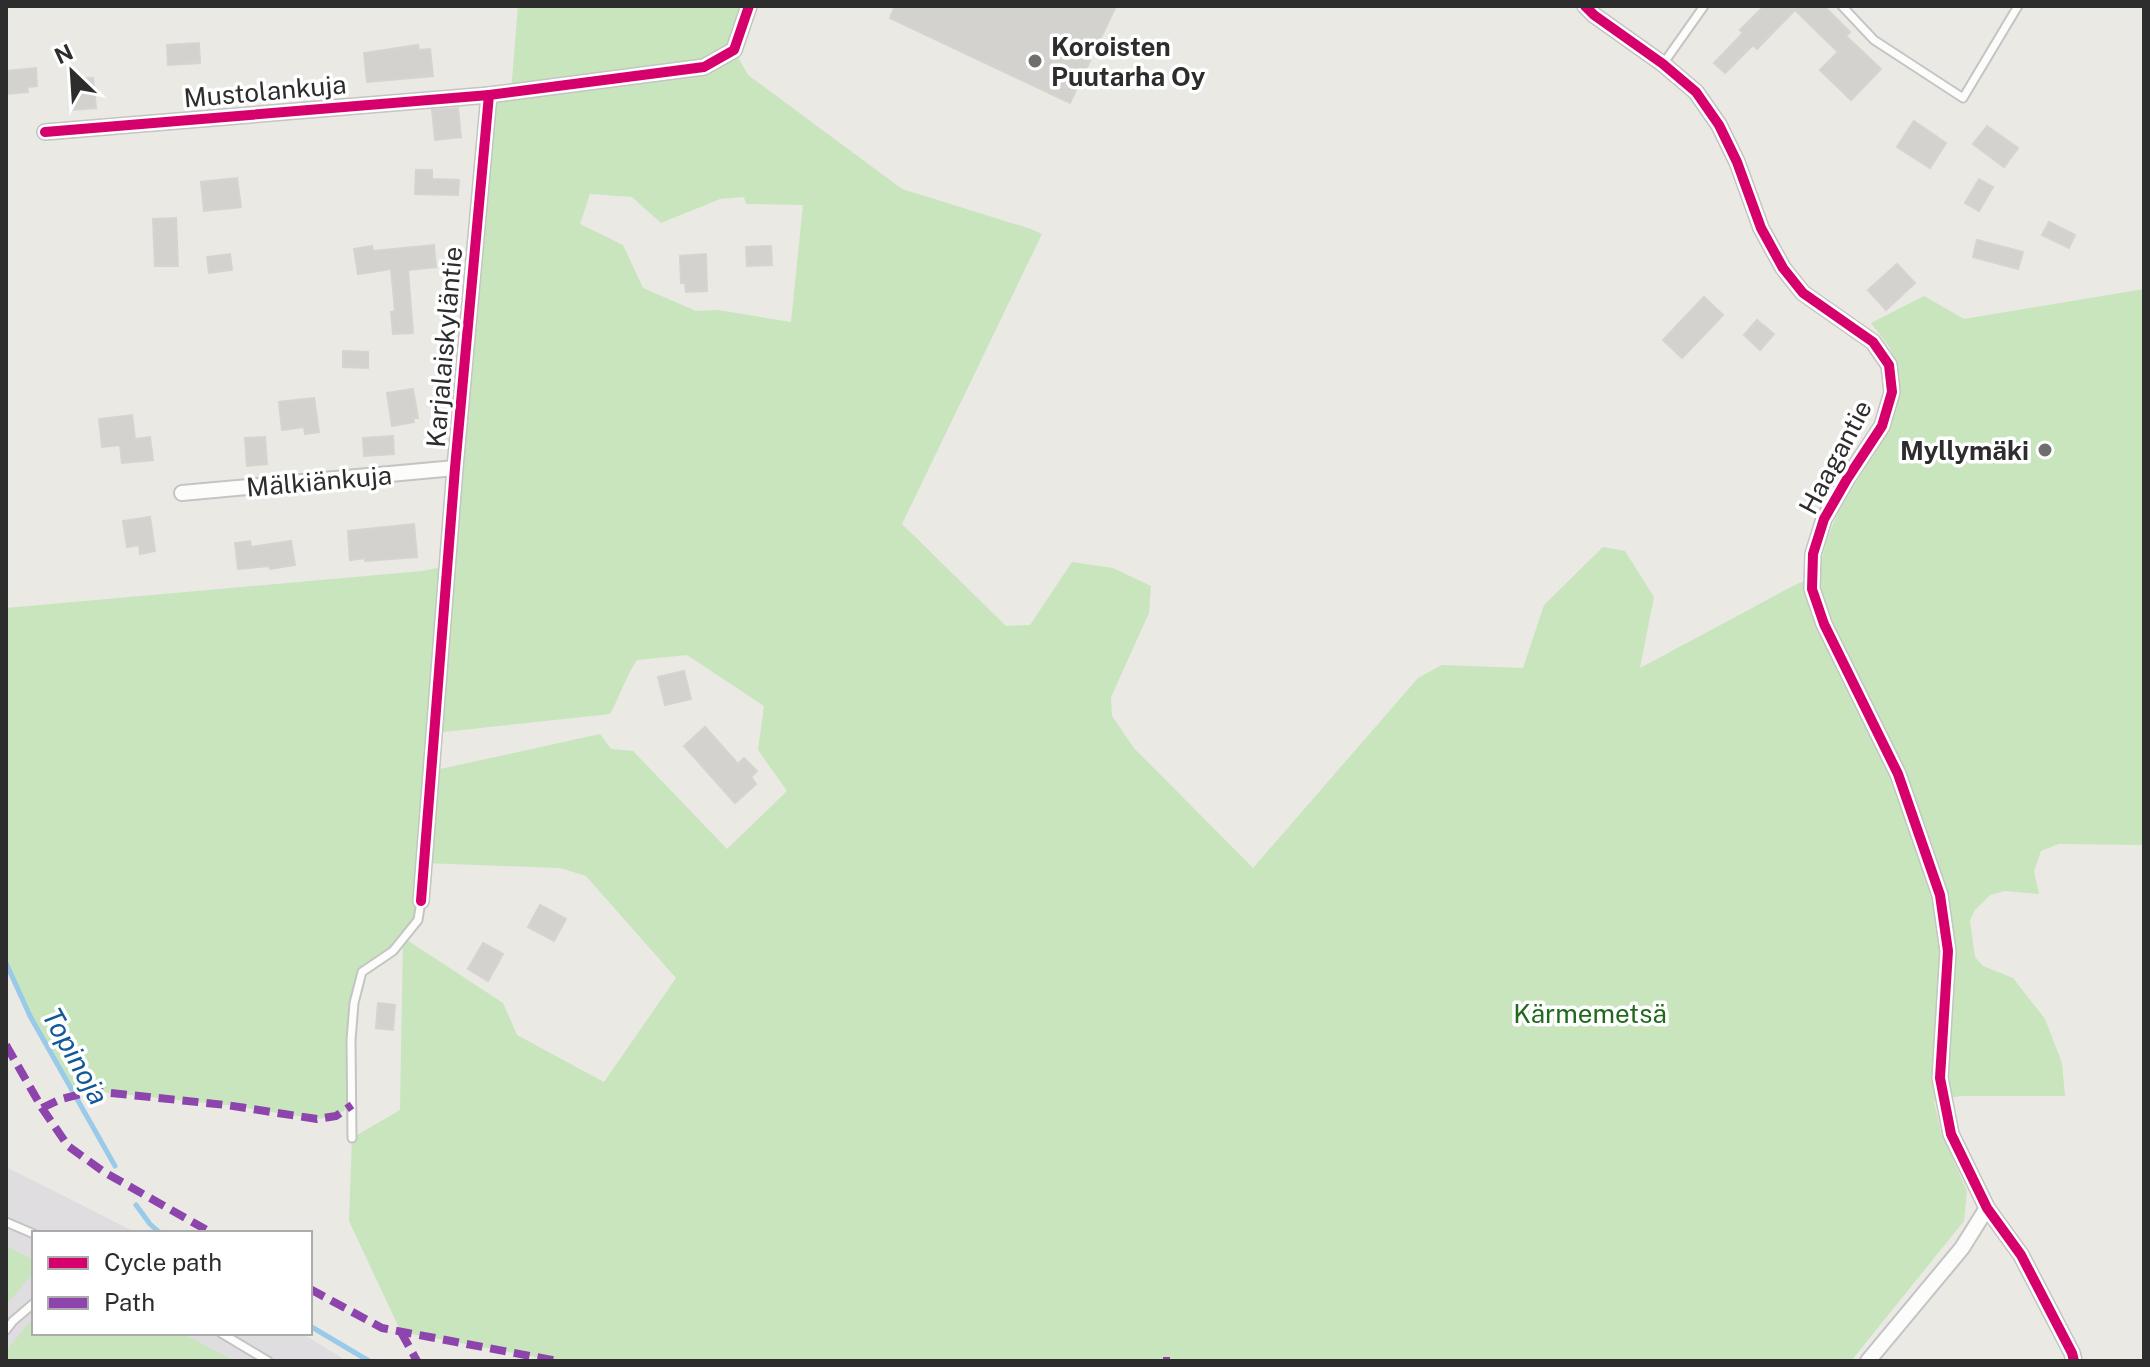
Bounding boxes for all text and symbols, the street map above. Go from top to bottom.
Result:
place label: Koroisten Puutarha Oy [1051,31,1206,92]
north arrow [32,32,112,112]
text: N [50,38,77,69]
marker: Koroisten Puutarha Oy [1026,52,1044,70]
street label: Mustolankuja [182,68,348,114]
street label: Karjalaiskyläntie [420,245,468,449]
street label: Haagantie [1792,395,1878,519]
place label: Myllymäki [1900,435,2029,466]
marker: Myllymäki [2036,441,2054,459]
street label: Mälkiänkuja [245,459,393,503]
park label: Kärmemetsä [1513,998,1667,1029]
water label: Topinoja [36,1002,116,1110]
legend [32,1231,312,1335]
text: Cycle path [104,1248,222,1276]
text: Path [104,1288,155,1316]

